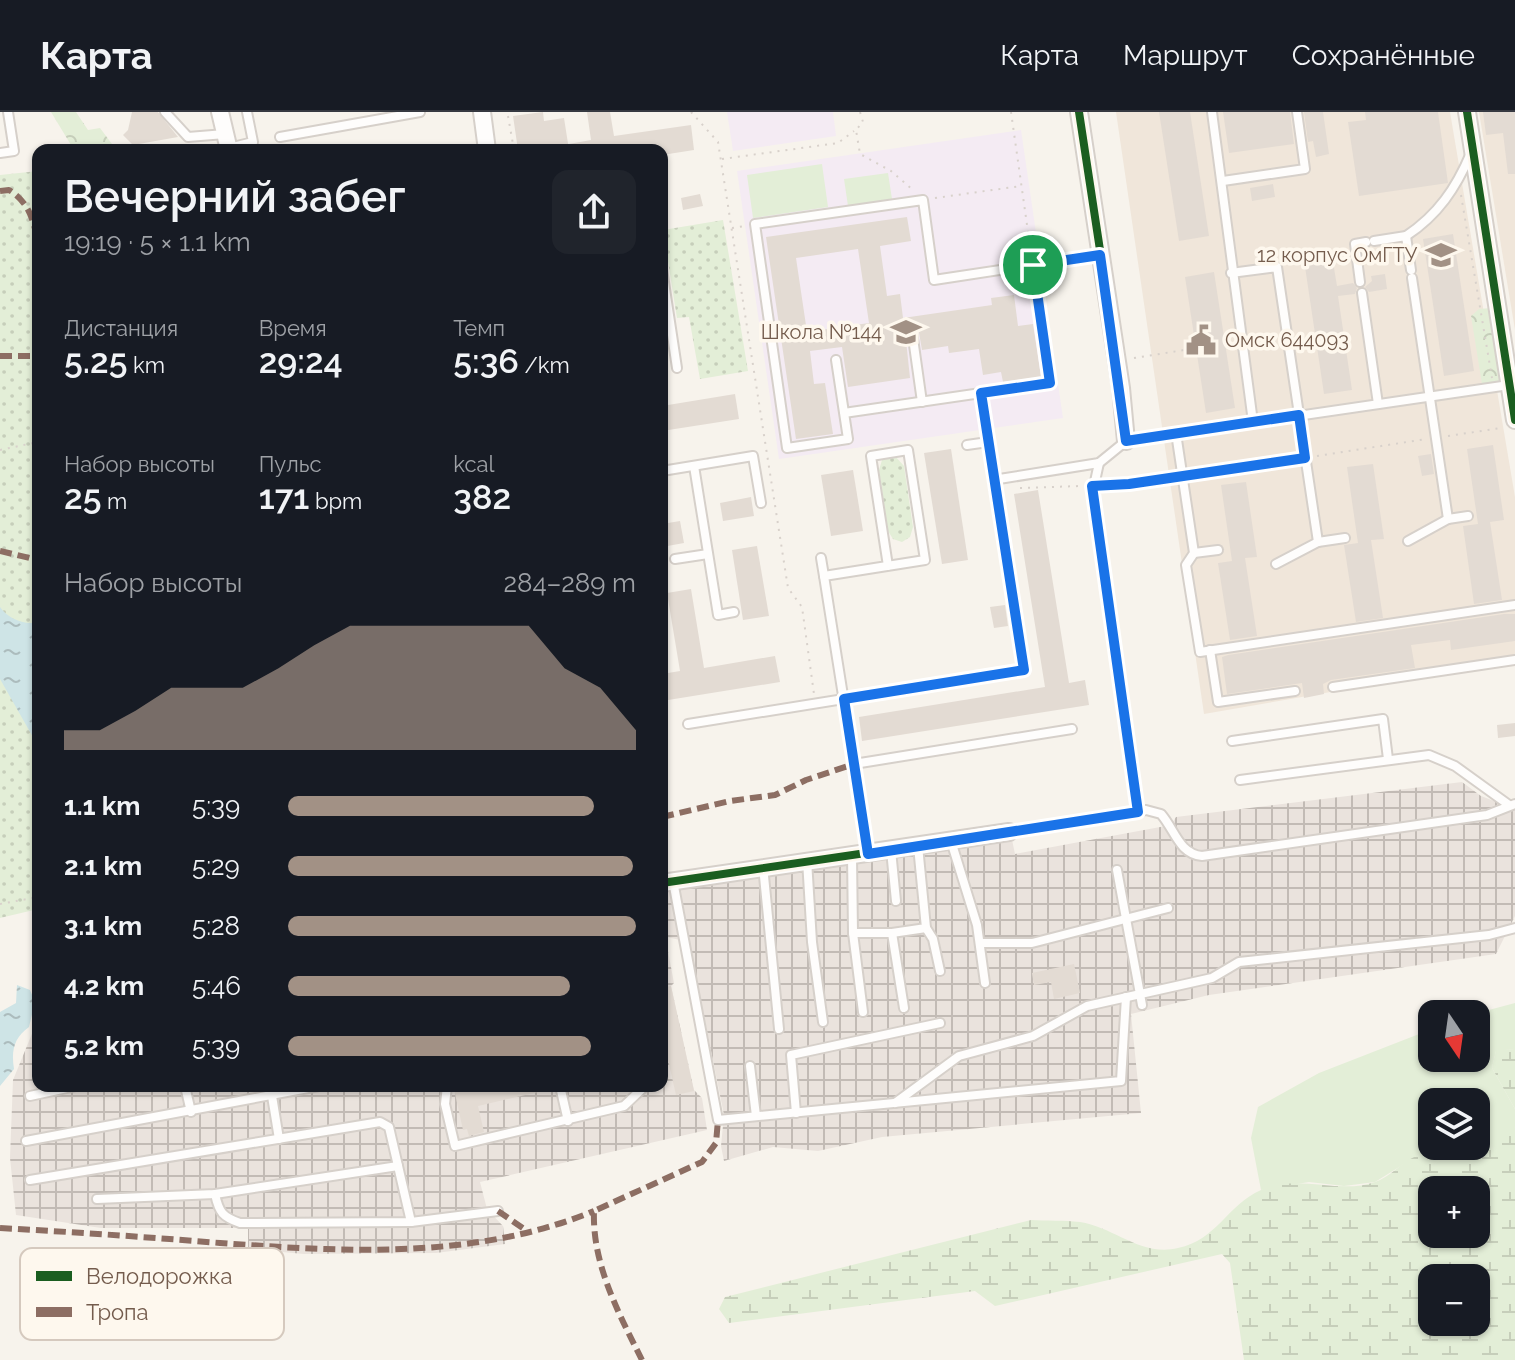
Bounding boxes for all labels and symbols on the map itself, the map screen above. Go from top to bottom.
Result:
pin [999,231,1067,299]
school or university icon: 12 корпус ОмГТУ [1424,238,1458,272]
place label: 12 корпус ОмГТУ [1257,243,1418,267]
school or university icon: Школа №144 [889,315,923,349]
place label: Школа №144 [761,320,882,344]
public building icon: Омск 644093 [1184,323,1218,357]
place label: Омск 644093 [1225,328,1349,352]
north arrow [1418,1000,1490,1072]
legend [20,1248,284,1340]
text: Велодорожка [86,1263,232,1289]
text: Тропа [86,1299,149,1325]

